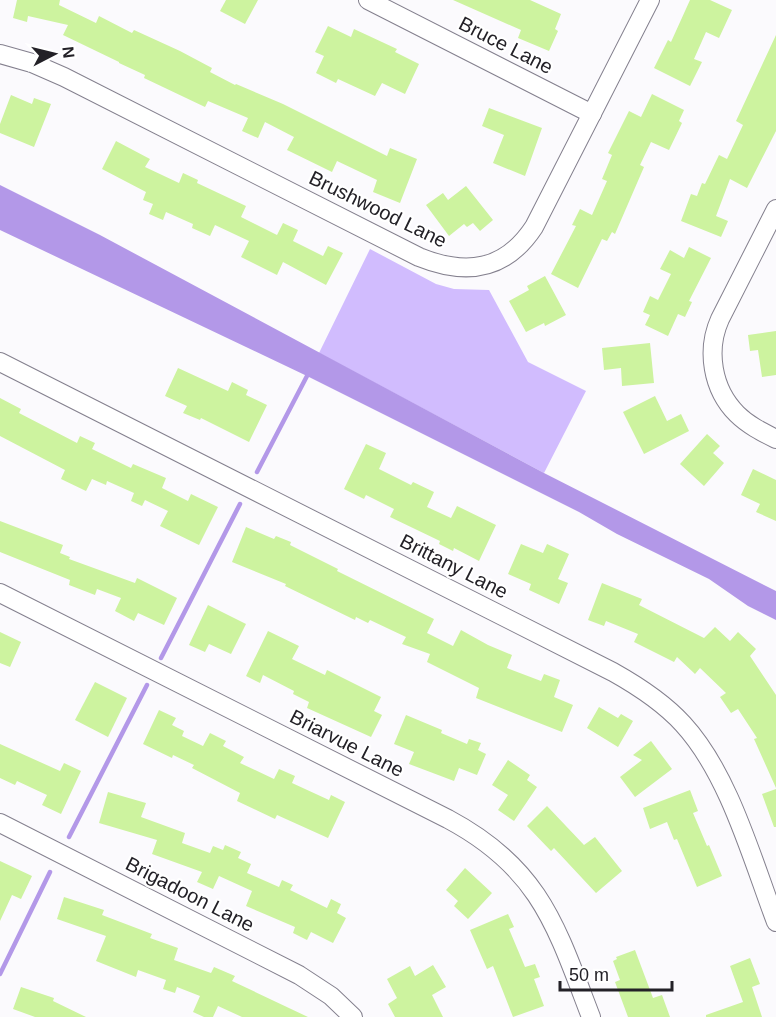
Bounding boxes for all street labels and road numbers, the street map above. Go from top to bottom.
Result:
street label: Bruce Lane [455,12,557,78]
street label: Brushwood Lane [306,166,450,252]
street label: Brittany Lane [396,529,512,603]
street label: Briarvue Lane [287,705,407,781]
street label: Brigadoon Lane [122,852,258,936]

